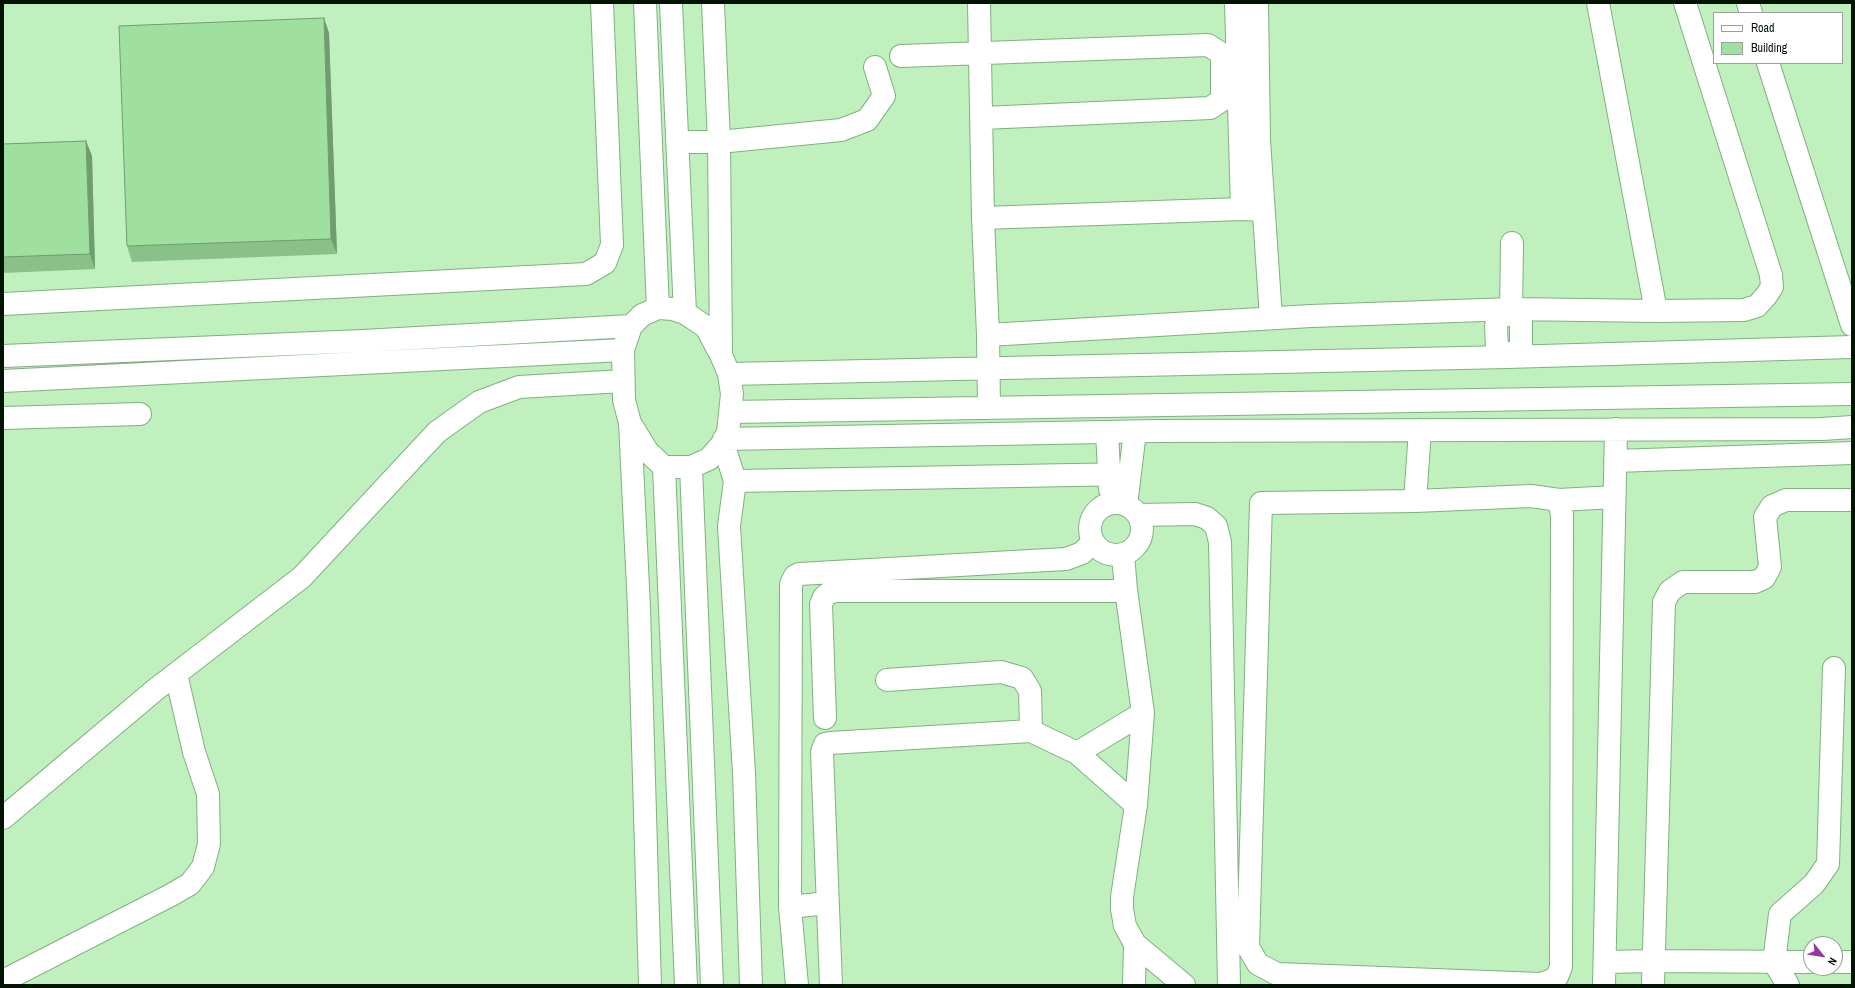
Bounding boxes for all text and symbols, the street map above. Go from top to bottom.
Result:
legend [1713,12,1843,64]
text: Road [1751,20,1775,36]
text: Building [1751,40,1787,56]
north arrow [1803,936,1843,976]
text: N [1825,955,1840,968]

